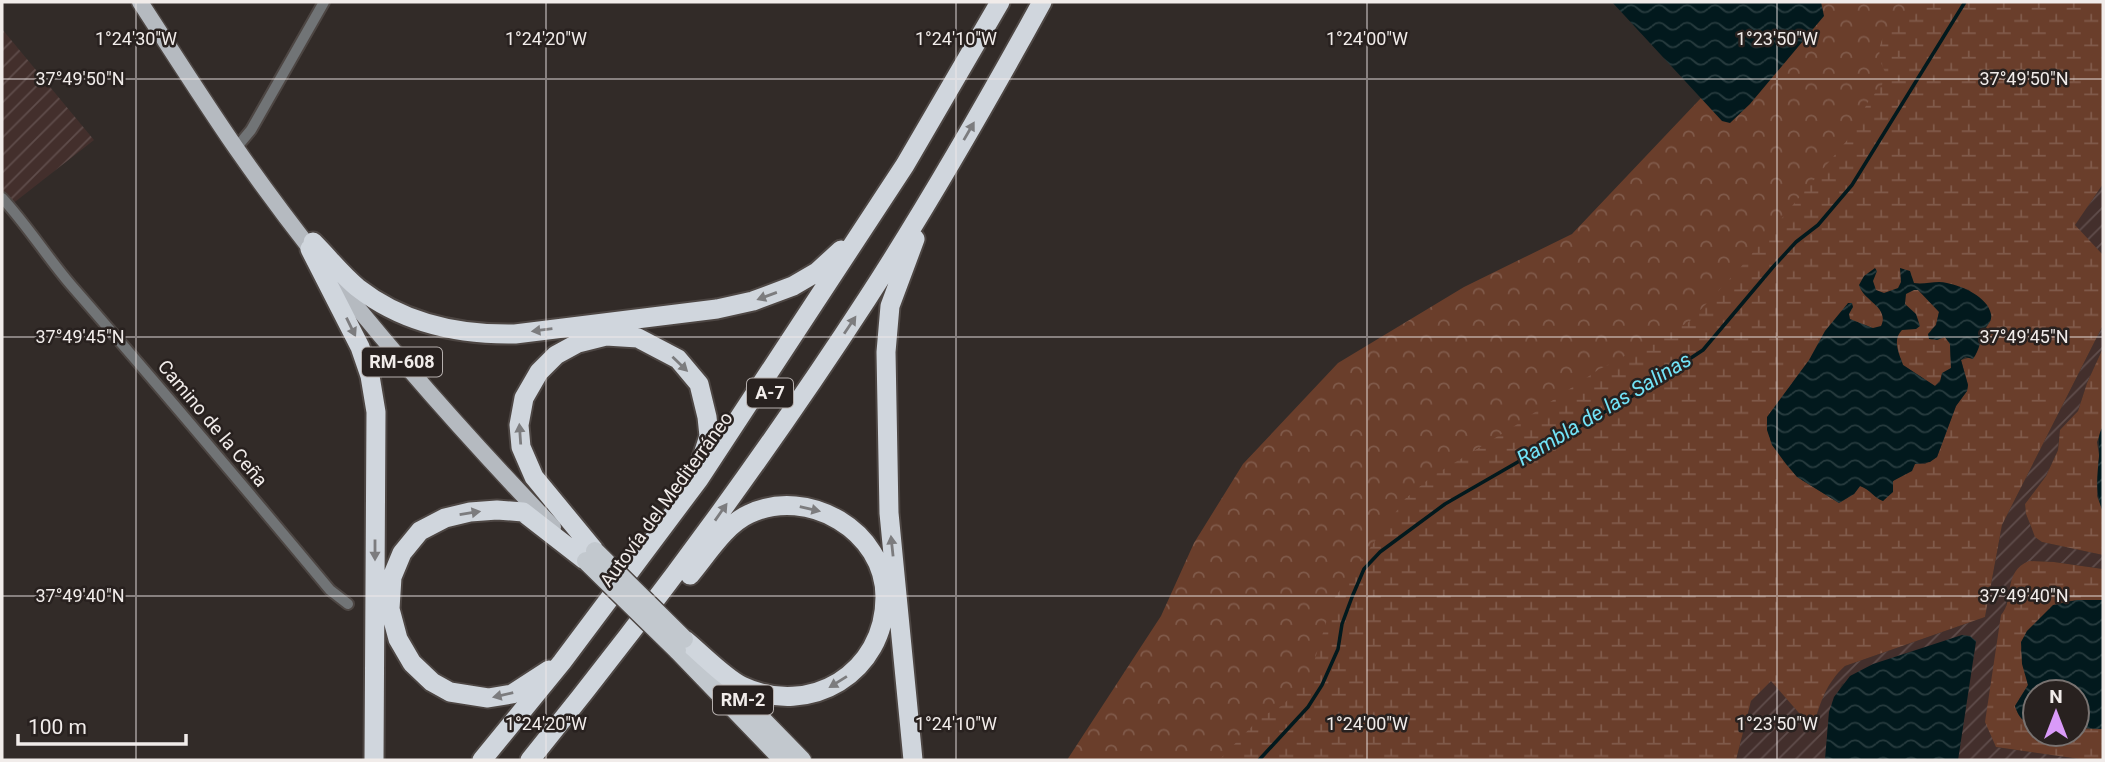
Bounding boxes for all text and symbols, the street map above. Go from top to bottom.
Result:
text: 1°24'30"W [95,28,177,49]
text: 1°24'20"W [505,28,587,49]
text: 1°24'10"W [915,28,997,49]
text: 1°24'00"W [1326,28,1408,49]
text: 1°23'50"W [1736,28,1818,49]
text: 37°49'50"N [35,68,125,89]
text: 37°49'50"N [1979,68,2069,89]
one-way arrow [963,121,975,140]
one-way arrow [756,290,777,301]
one-way arrow [843,315,856,334]
one-way arrow [345,317,356,337]
one-way arrow [531,325,553,336]
text: 37°49'45"N [35,326,125,347]
text: 37°49'45"N [1979,326,2069,347]
water label: Rambla de las Salinas [1512,347,1696,471]
road number: RM-608 [362,348,442,376]
street label: Camino de la Ceña [153,355,272,491]
one-way arrow [672,355,689,372]
road number: A-7 [747,379,793,408]
street label: Autovía del Mediterráneo [595,407,738,591]
one-way arrow [514,423,525,445]
one-way arrow [714,503,728,521]
one-way arrow [799,504,821,515]
one-way arrow [459,507,481,518]
one-way arrow [886,535,897,557]
one-way arrow [369,540,381,562]
text: 37°49'40"N [35,585,125,606]
text: 37°49'40"N [1979,585,2069,606]
one-way arrow [828,675,848,688]
north arrow [2021,678,2091,748]
text: N [2049,685,2063,708]
road number: RM-2 [713,686,773,714]
one-way arrow [492,690,514,701]
scale bar [18,702,186,746]
text: 1°24'20"W [505,713,587,734]
text: 1°24'10"W [915,713,997,734]
text: 1°24'00"W [1326,713,1408,734]
text: 1°23'50"W [1736,713,1818,734]
text: 100 m [28,715,87,739]

